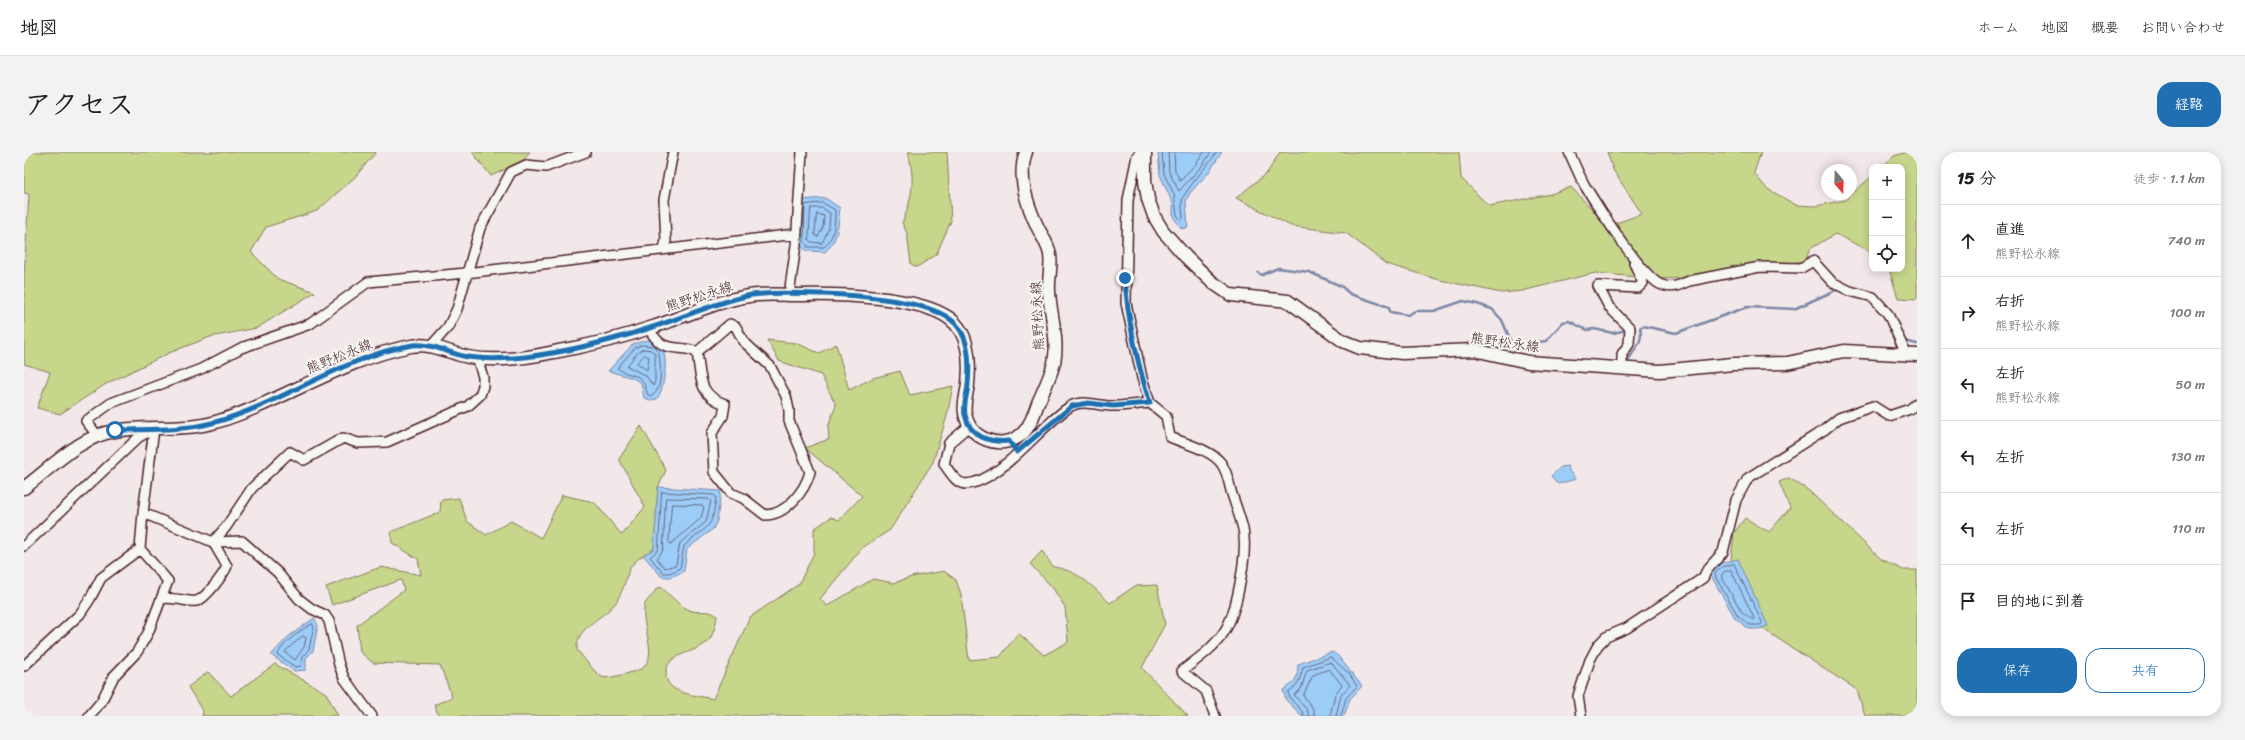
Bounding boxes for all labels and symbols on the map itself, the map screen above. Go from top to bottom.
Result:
north arrow [1821,164,1857,200]
route end [1116,269,1134,287]
street label: 熊野松永線 [662,274,736,319]
street label: 熊野松永線 [1023,280,1052,352]
street label: 熊野松永線 [1469,325,1541,360]
street label: 熊野松永線 [302,332,376,381]
route start [106,421,124,439]

